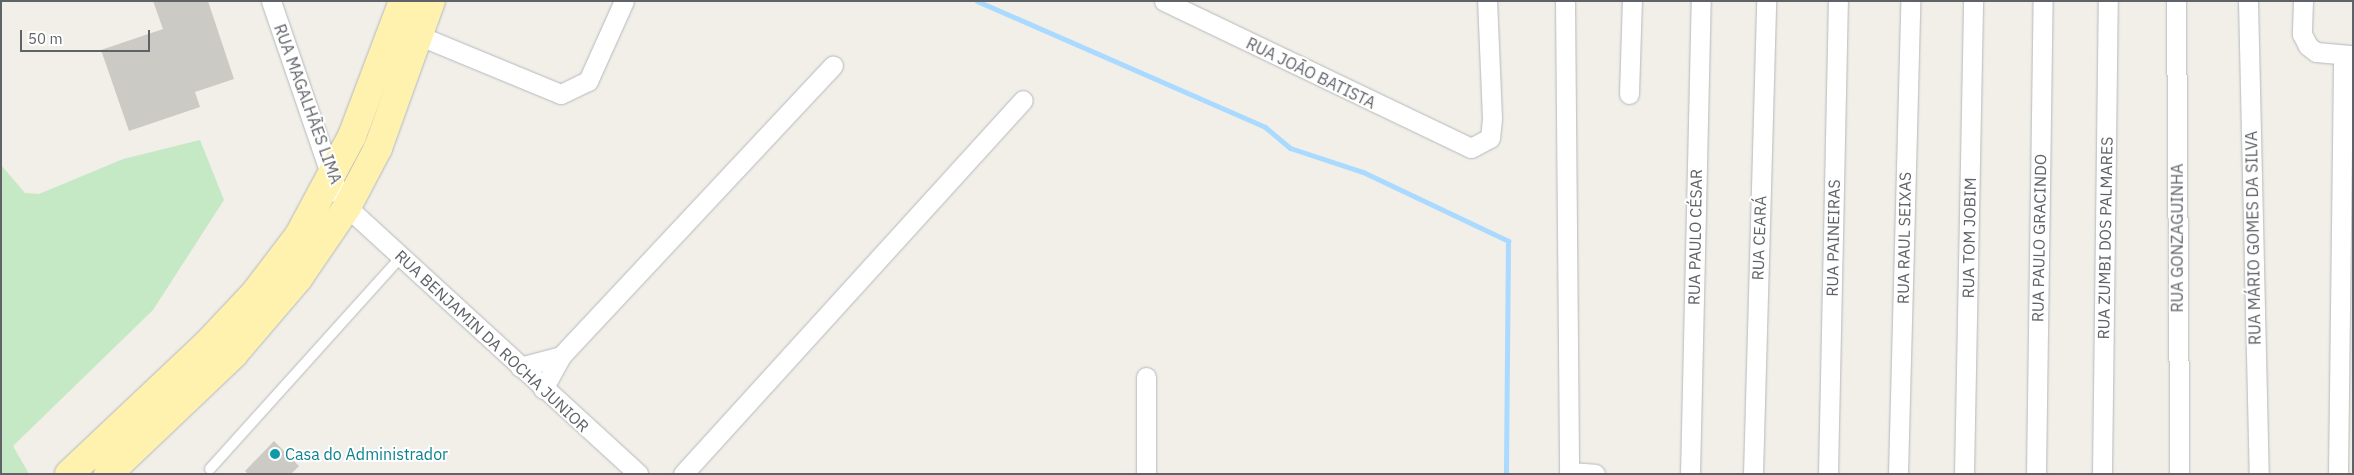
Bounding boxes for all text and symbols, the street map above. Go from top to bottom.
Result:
scale bar [22,20,152,52]
street label: RUA MAGALHÃES LIMA [270,21,346,187]
text: 50 m [28,29,63,48]
street label: RUA JOĀO BATISTA [1243,33,1379,113]
street label: RUA MÁRIO GOMES DA SILVA [2242,131,2264,345]
street label: RUA ZUMBI DOS PALMARES [2094,136,2116,340]
street label: RUA PAULO GRACINDO [2028,154,2050,322]
street label: RUA GONZAGUINHA [2167,163,2187,313]
street label: RUA PAULO CÉSAR [1684,169,1706,305]
street label: RUA RAUL SEIXAS [1893,172,1915,304]
street label: RUA TOM JOBIM [1958,177,1980,299]
street label: RUA PAINEIRAS [1822,179,1844,297]
street label: RUA CEARÁ [1748,195,1770,281]
street label: RUA BENJAMIN DA ROCHA JUNIOR [391,246,593,436]
place label: Casa do Administrador [285,444,448,464]
marker: Casa do Administrador [269,448,281,460]

